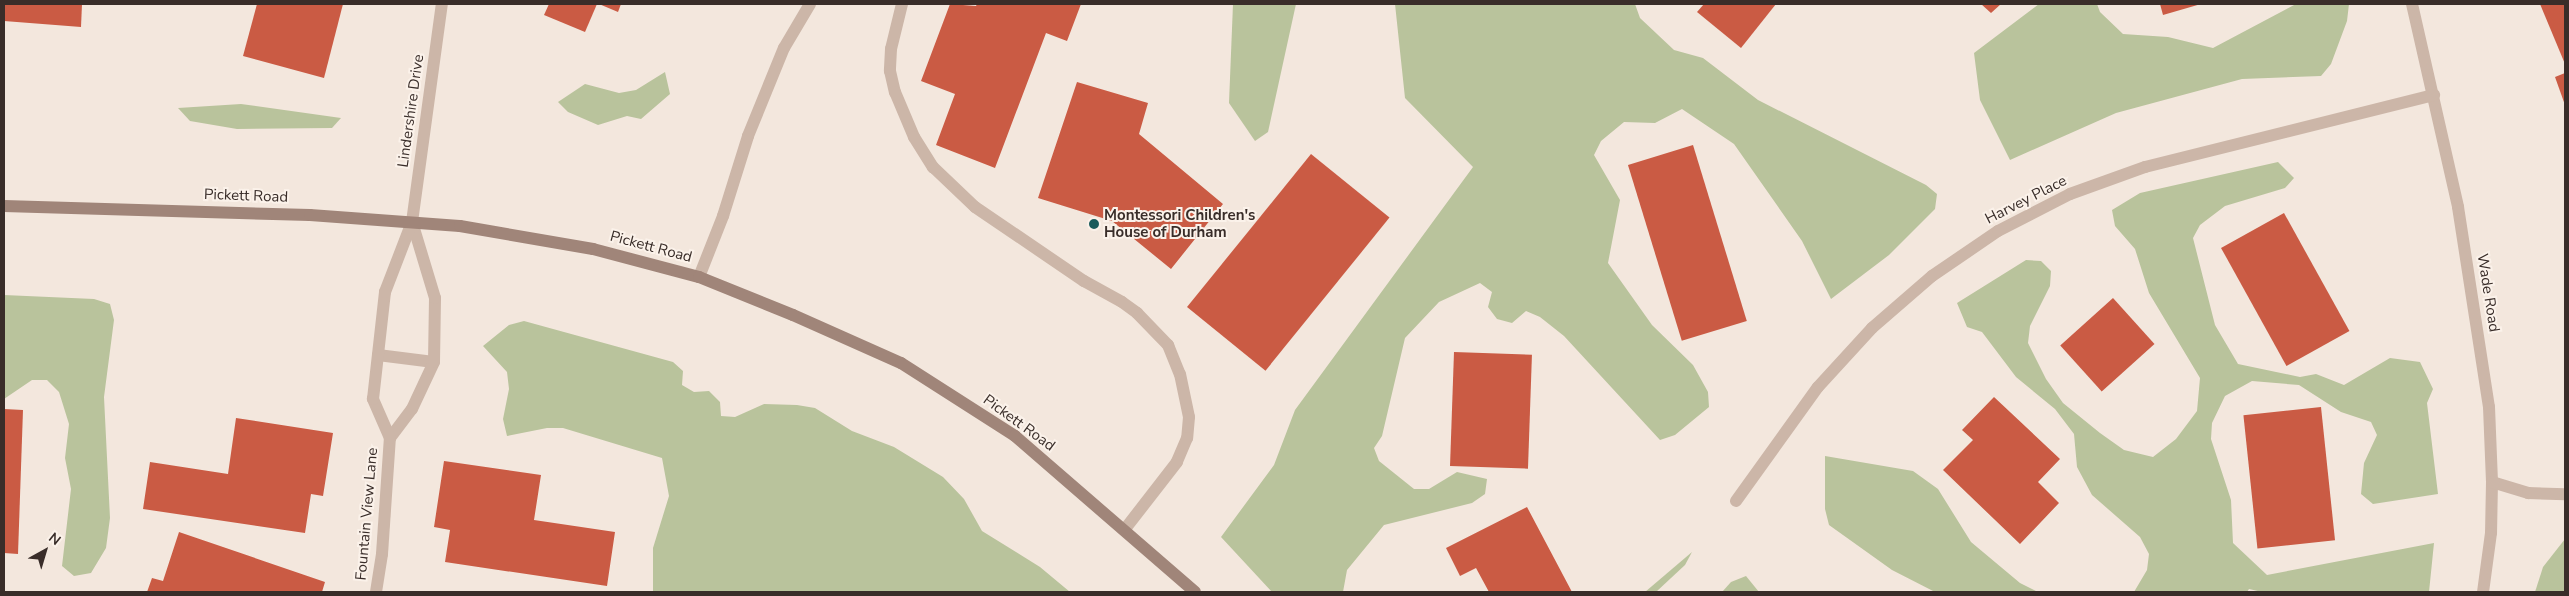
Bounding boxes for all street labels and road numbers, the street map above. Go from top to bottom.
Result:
street label: Lindershire Drive [394,53,428,169]
street label: Harvey Place [1982,172,2070,228]
street label: Pickett Road [204,186,288,206]
street label: Pickett Road [608,227,694,267]
street label: Wade Road [2473,253,2503,333]
street label: Pickett Road [980,391,1058,455]
street label: Fountain View Lane [352,447,382,581]

